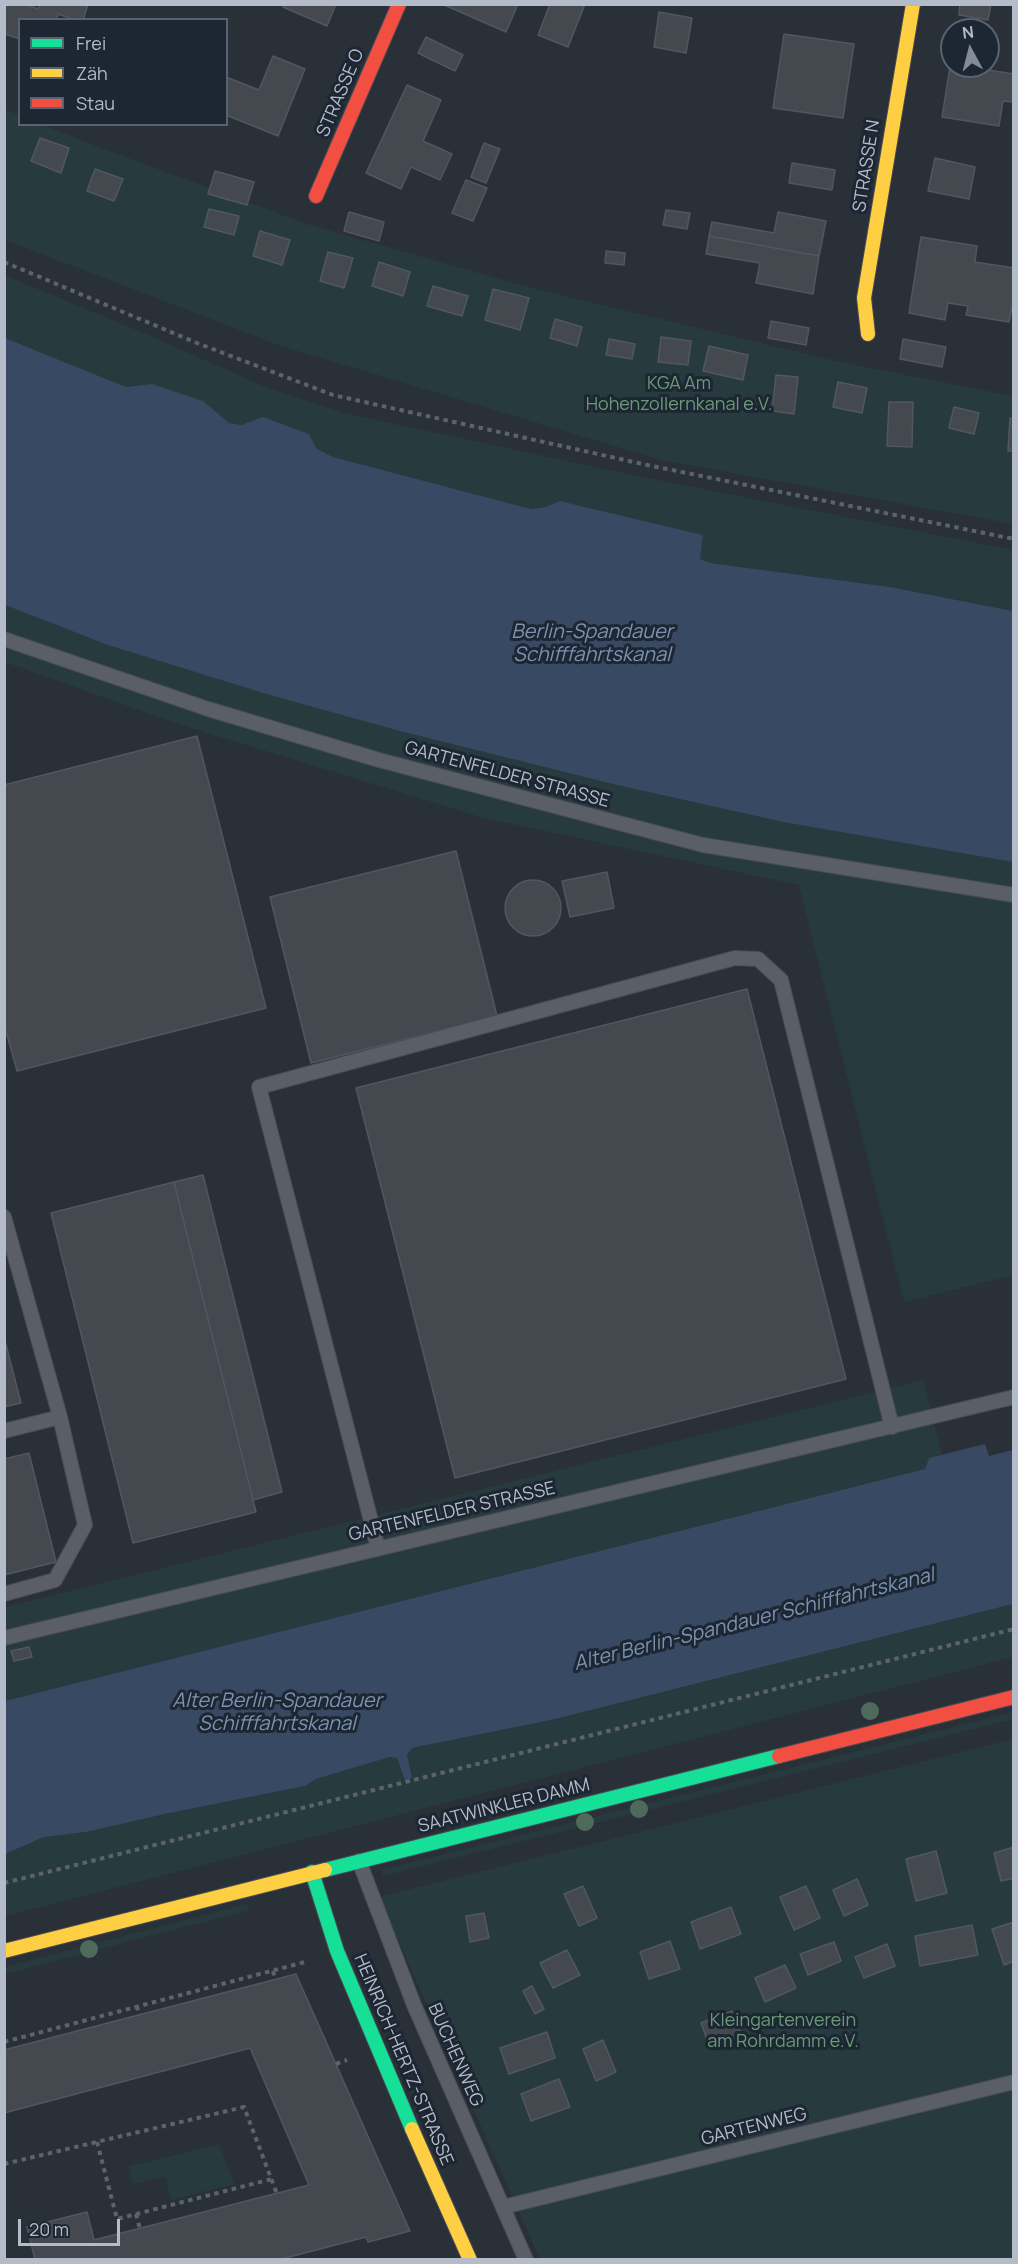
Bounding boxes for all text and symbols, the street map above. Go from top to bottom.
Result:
legend [18,18,228,126]
north arrow [940,18,1000,78]
text: N [961,21,975,44]
text: Frei [76,31,106,55]
street label: STRASSE O [313,46,369,140]
text: Zäh [76,61,108,85]
text: Stau [76,91,115,115]
street label: STRASSE N [849,118,885,214]
park label: KGA Am Hohenzollernkanal e.V. [586,373,772,416]
water label: Berlin-Spandauer Schifffahrtskanal [511,620,673,667]
street label: GARTENFELDER STRASSE [402,737,612,813]
street label: GARTENFELDER STRASSE [347,1478,557,1546]
water label: Alter Berlin-Spandauer Schifffahrtskanal [571,1563,937,1677]
water label: Alter Berlin-Spandauer Schifffahrtskanal [172,1689,382,1736]
street label: SAATWINKLER DAMM [416,1774,592,1838]
street label: HEINRICH-HERTZ-STRASSE [349,1951,457,2169]
street label: BUCHENWEG [423,2000,487,2110]
park label: Kleingartenverein am Rohrdamm e.V. [707,2010,859,2052]
street label: GARTENWEG [699,2103,809,2151]
scale bar [21,2207,123,2245]
text: 20 m [29,2217,69,2241]

